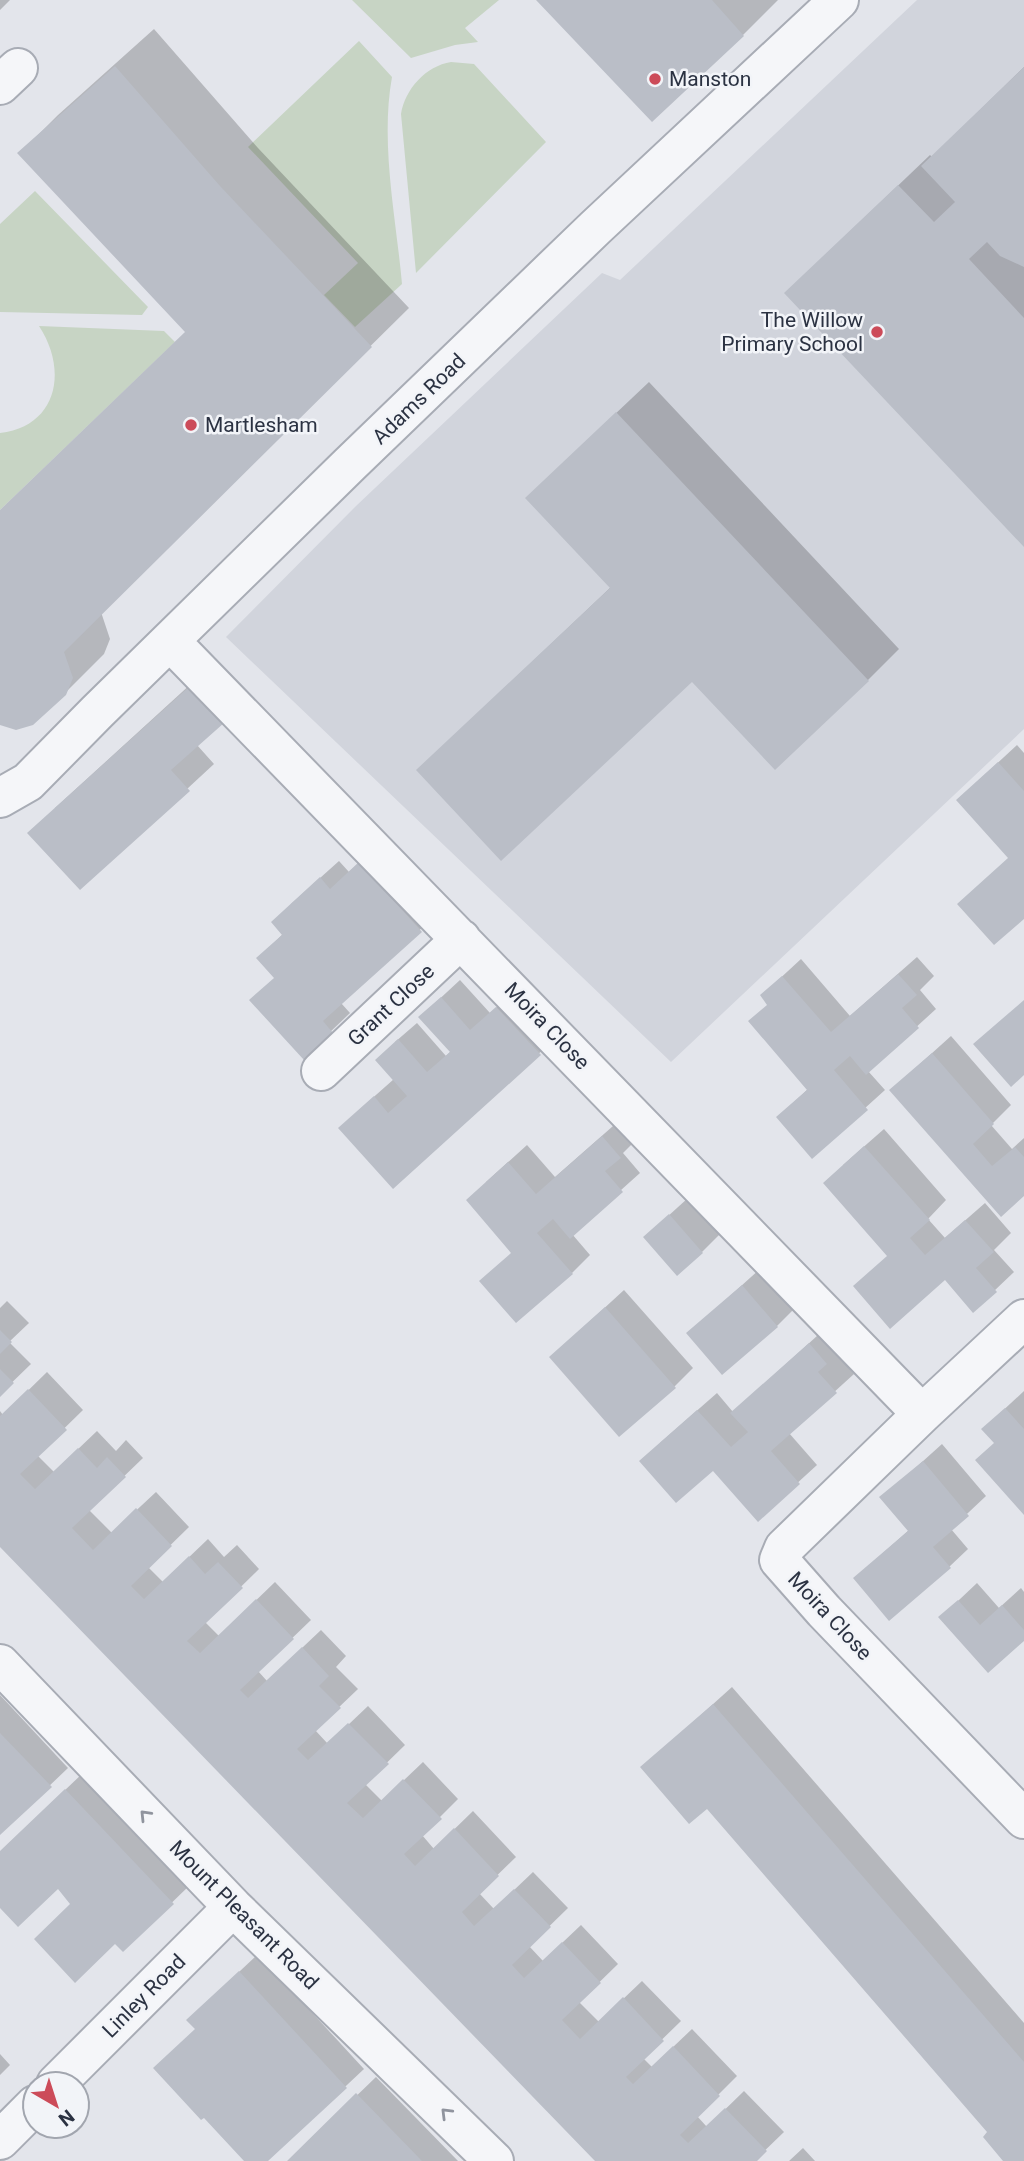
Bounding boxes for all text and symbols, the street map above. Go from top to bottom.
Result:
place label: Manston [669,67,751,91]
marker: Manston [647,71,663,87]
place label: The Willow Primary School [721,308,863,356]
marker: The Willow Primary School [869,324,885,340]
street label: Adams Road [368,349,470,449]
place label: Martlesham [205,413,318,437]
marker: Martlesham [183,417,199,433]
street label: Grant Close [343,959,439,1051]
street label: Moira Close [500,978,594,1074]
street label: Moira Close [783,1567,877,1665]
one-way arrow [140,1810,153,1823]
street label: Mount Pleasant Road [165,1836,323,1994]
street label: Linley Road [98,1950,190,2042]
north arrow [21,2070,91,2140]
text: N [54,2105,79,2131]
one-way arrow [442,2109,454,2121]

